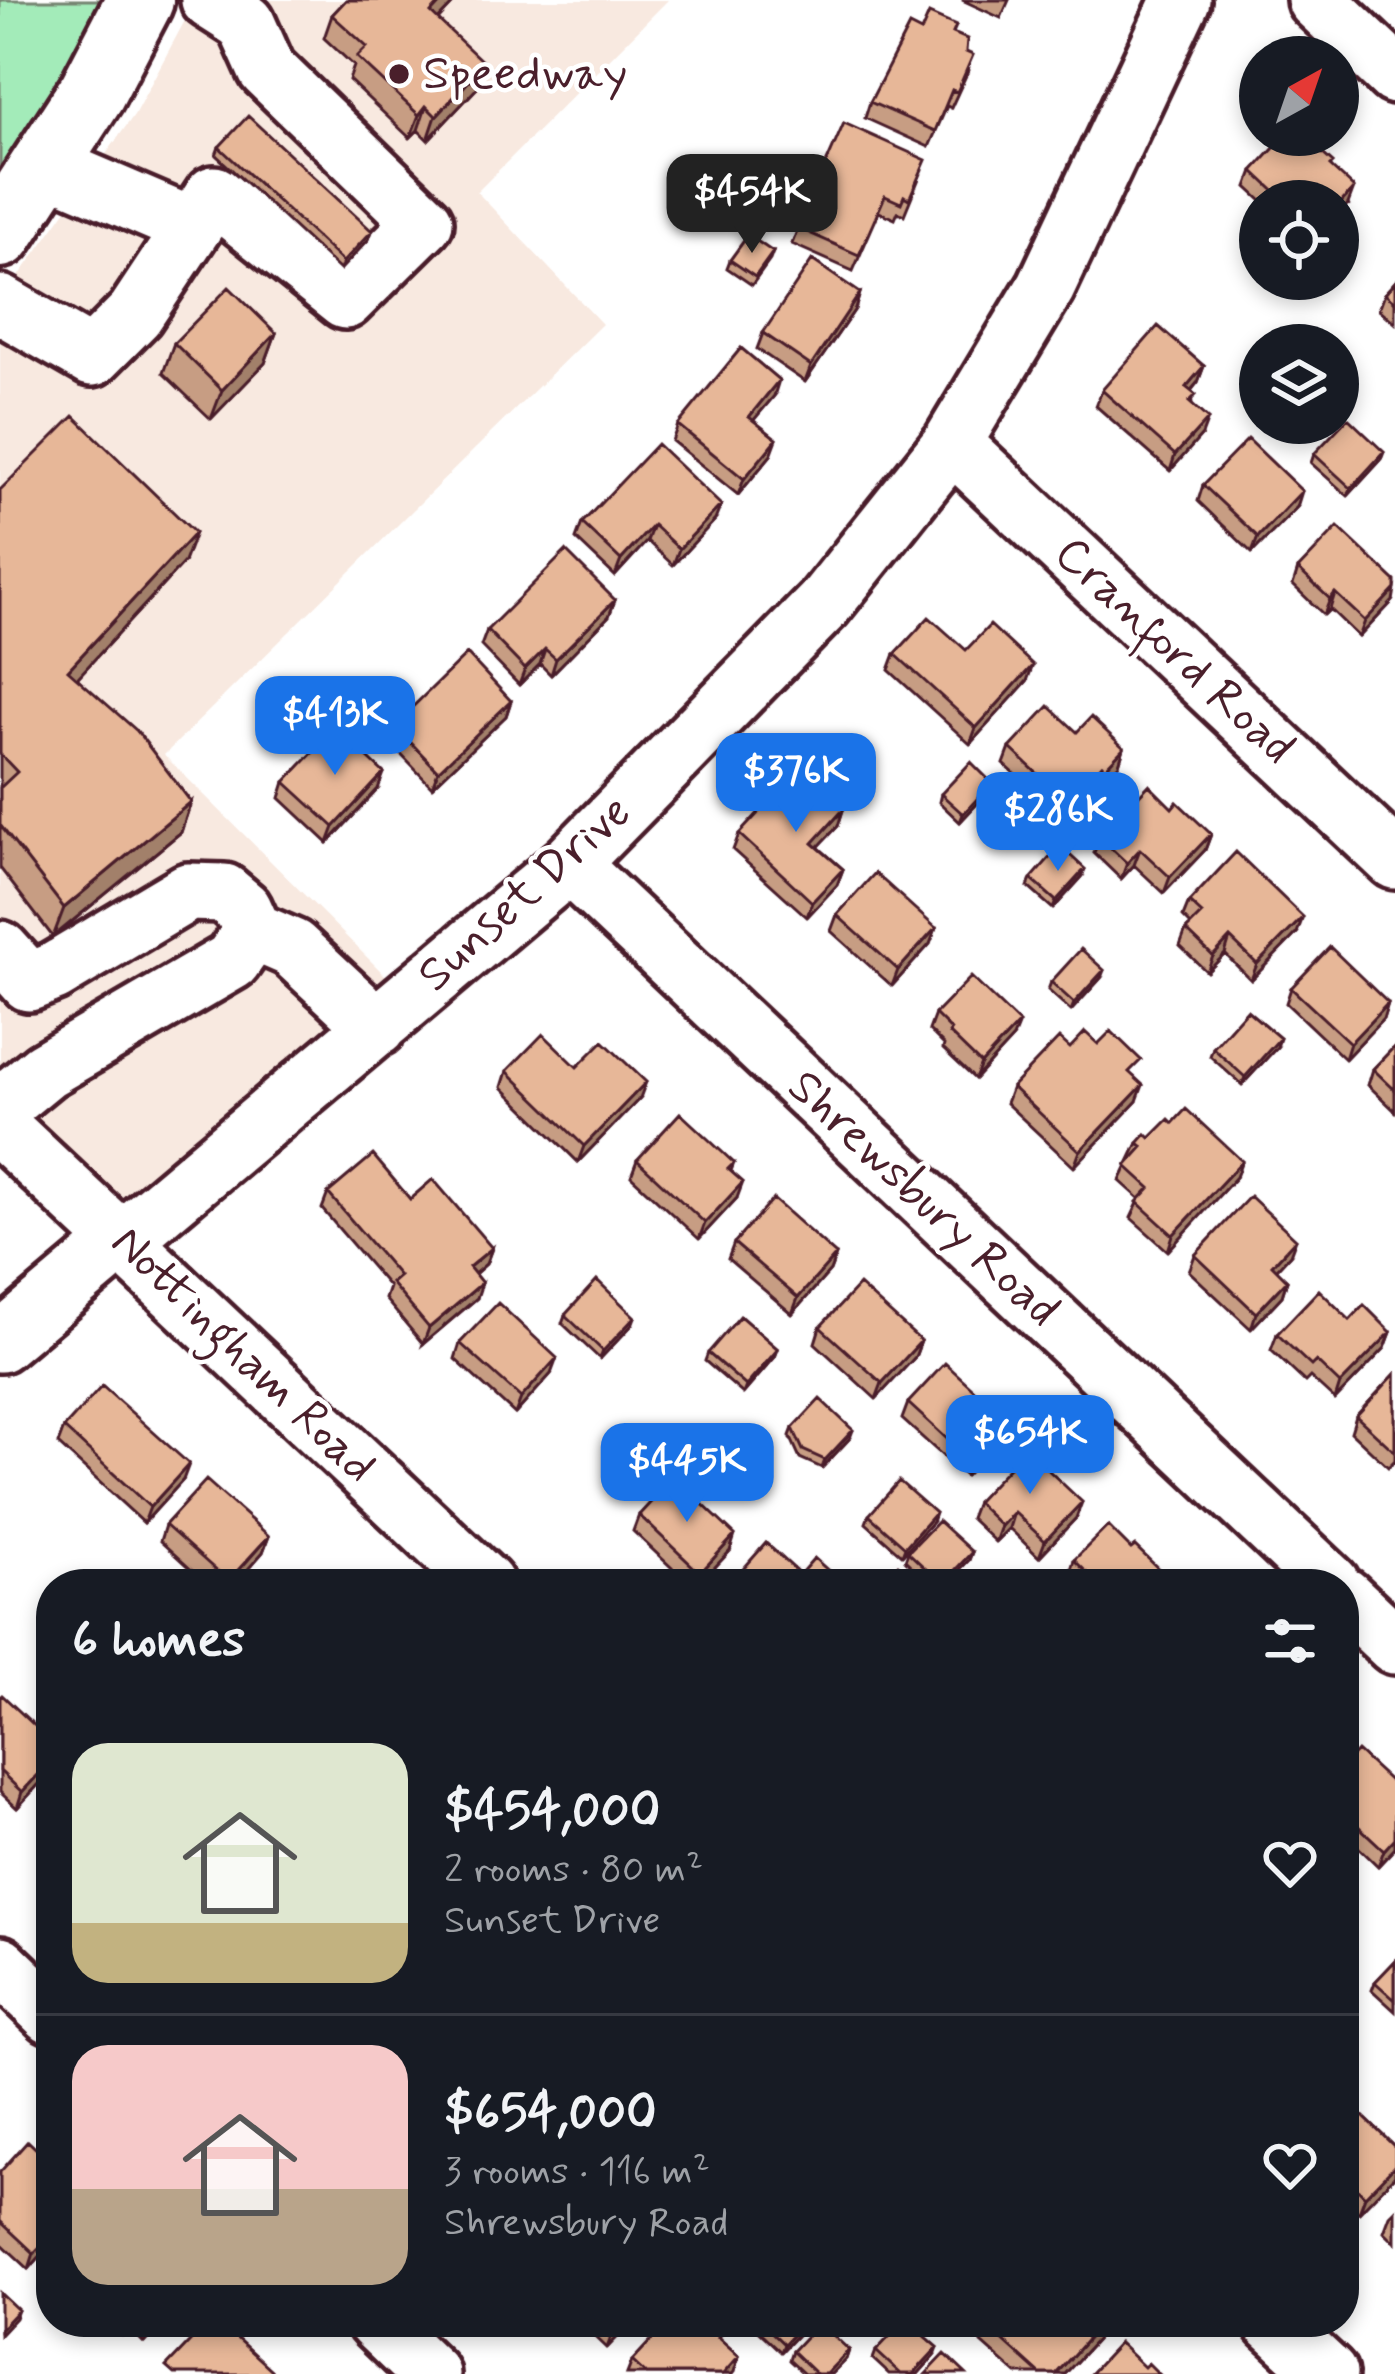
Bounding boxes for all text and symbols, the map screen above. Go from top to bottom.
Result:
north arrow [1239,36,1359,156]
map controls [1239,36,1359,444]
place label: Speedway [423,43,627,106]
marker: Speedway [386,61,412,87]
pin: $454K [668,154,836,256]
text: $454K [694,167,810,218]
button: locate [1239,180,1359,300]
button: layers [1239,324,1359,444]
street label: Cranford Road [1038,523,1308,781]
pin: $413K [251,676,419,778]
text: $413K [282,689,388,740]
pin: $376K [712,733,880,835]
text: $376K [743,746,849,797]
pin: $286K [974,772,1142,874]
street label: Sunset Drive [405,781,645,1007]
text: $286K [1003,785,1113,836]
street label: Shrewsbury Road [774,1057,1072,1341]
street label: Nottingham Road [93,1212,389,1501]
pin: $654K [946,1395,1114,1497]
text: $654K [973,1408,1087,1459]
pin: $445K [603,1423,771,1525]
text: $445K [628,1436,746,1487]
text: 6 homes [72,1608,245,1674]
icon: filters [1257,1608,1323,1674]
text: $454,000 [444,1779,660,1845]
icon: home [168,1791,312,1935]
icon: heart [1257,1830,1323,1896]
text: 2 rooms · 80 m² [444,1845,703,1896]
text: Sunset Drive [444,1896,660,1947]
text: $654,000 [444,2081,657,2147]
icon: home [168,2093,312,2237]
icon: heart [1257,2132,1323,2198]
text: 3 rooms · 116 m² [444,2147,710,2198]
text: Shrewsbury Road [444,2198,728,2249]

